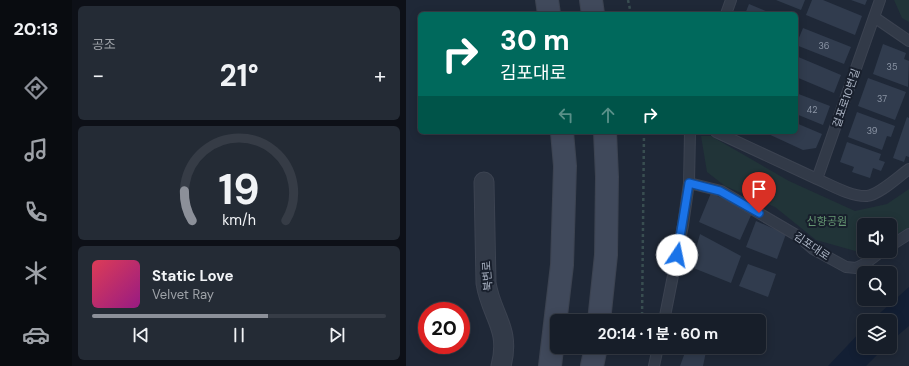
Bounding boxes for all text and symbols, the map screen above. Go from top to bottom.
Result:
text: 20:13 [14,17,58,41]
text: 30 m [500,22,570,59]
icon: right [434,28,486,80]
text: 공조 [92,36,116,53]
house number: 36 [819,40,830,52]
text: 21° [219,56,259,95]
text: − [92,61,104,90]
text: + [374,61,386,90]
text: 김포대로 [500,61,566,85]
house number: 35 [887,61,897,73]
street label: 걸포로10번길 [829,67,863,129]
icon: directions [22,74,50,102]
house number: 37 [877,93,887,105]
icon: left [555,104,577,126]
icon: ahead [597,104,619,126]
icon: right [639,104,661,126]
house number: 42 [807,104,817,116]
house number: 39 [867,125,878,137]
icon: music [22,136,50,164]
text: 19 [218,163,260,217]
pin [742,172,776,213]
icon: arrive [748,178,770,200]
icon: phone [22,198,50,226]
text: km/h [222,211,256,229]
park label: 신향공원 [807,214,847,228]
map controls [857,218,897,354]
button: sound [857,218,897,258]
street label: 김포대로 [791,229,833,263]
position arrow [656,234,698,276]
icon: climate [22,259,50,287]
street label: 북변로 [479,260,495,292]
text: Static Love [152,266,233,286]
button: search [857,266,897,306]
text: Velvet Ray [152,286,214,303]
speed limit sign: 20 [418,302,470,354]
button: layers [857,314,897,354]
icon: car [22,321,50,349]
icon: previous [130,324,152,346]
icon: pause [228,324,250,346]
icon: next [326,324,348,346]
text: 20:14 · 1 분 · 60 m [598,324,718,344]

